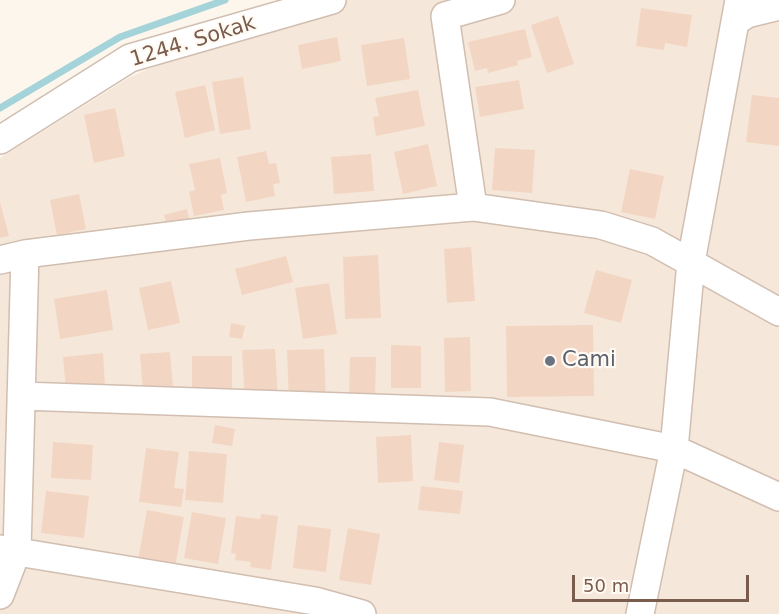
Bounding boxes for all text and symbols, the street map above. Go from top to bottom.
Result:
street label: 1244. Sokak [127,11,259,73]
place label: Cami [562,348,616,374]
marker: Cami [543,354,557,368]
scale bar [575,563,752,601]
text: 50 m [583,575,629,596]

